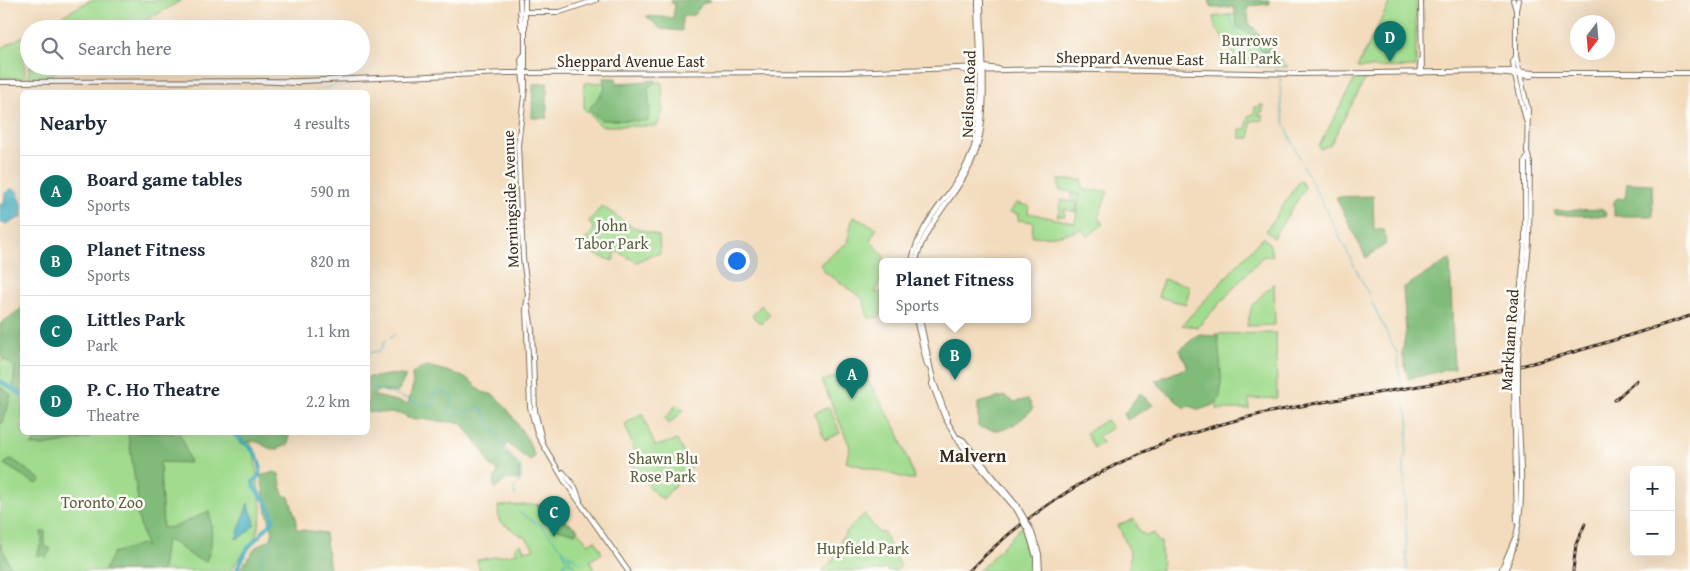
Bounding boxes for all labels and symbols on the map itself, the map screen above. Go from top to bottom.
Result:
north arrow [1570,15,1615,60]
pin: D [1374,21,1406,62]
park label: Burrows Hall Park [1219,28,1282,70]
street label: Sheppard Avenue East [1056,45,1205,71]
street label: Sheppard Avenue East [557,49,705,73]
street label: Neilson Road [954,49,982,138]
street label: Morningside Avenue [496,130,524,268]
park label: John Tabor Park [575,213,650,255]
your location [724,248,750,274]
street label: Markham Road [1493,288,1525,392]
pin: B [939,339,971,380]
pin: A [836,358,868,399]
district label: Malvern [940,442,1007,469]
park label: Shawn Blu Rose Park [628,446,698,488]
park label: Toronto Zoo [61,490,143,514]
pin: C [538,496,570,537]
park label: Hupfield Park [817,536,910,560]

